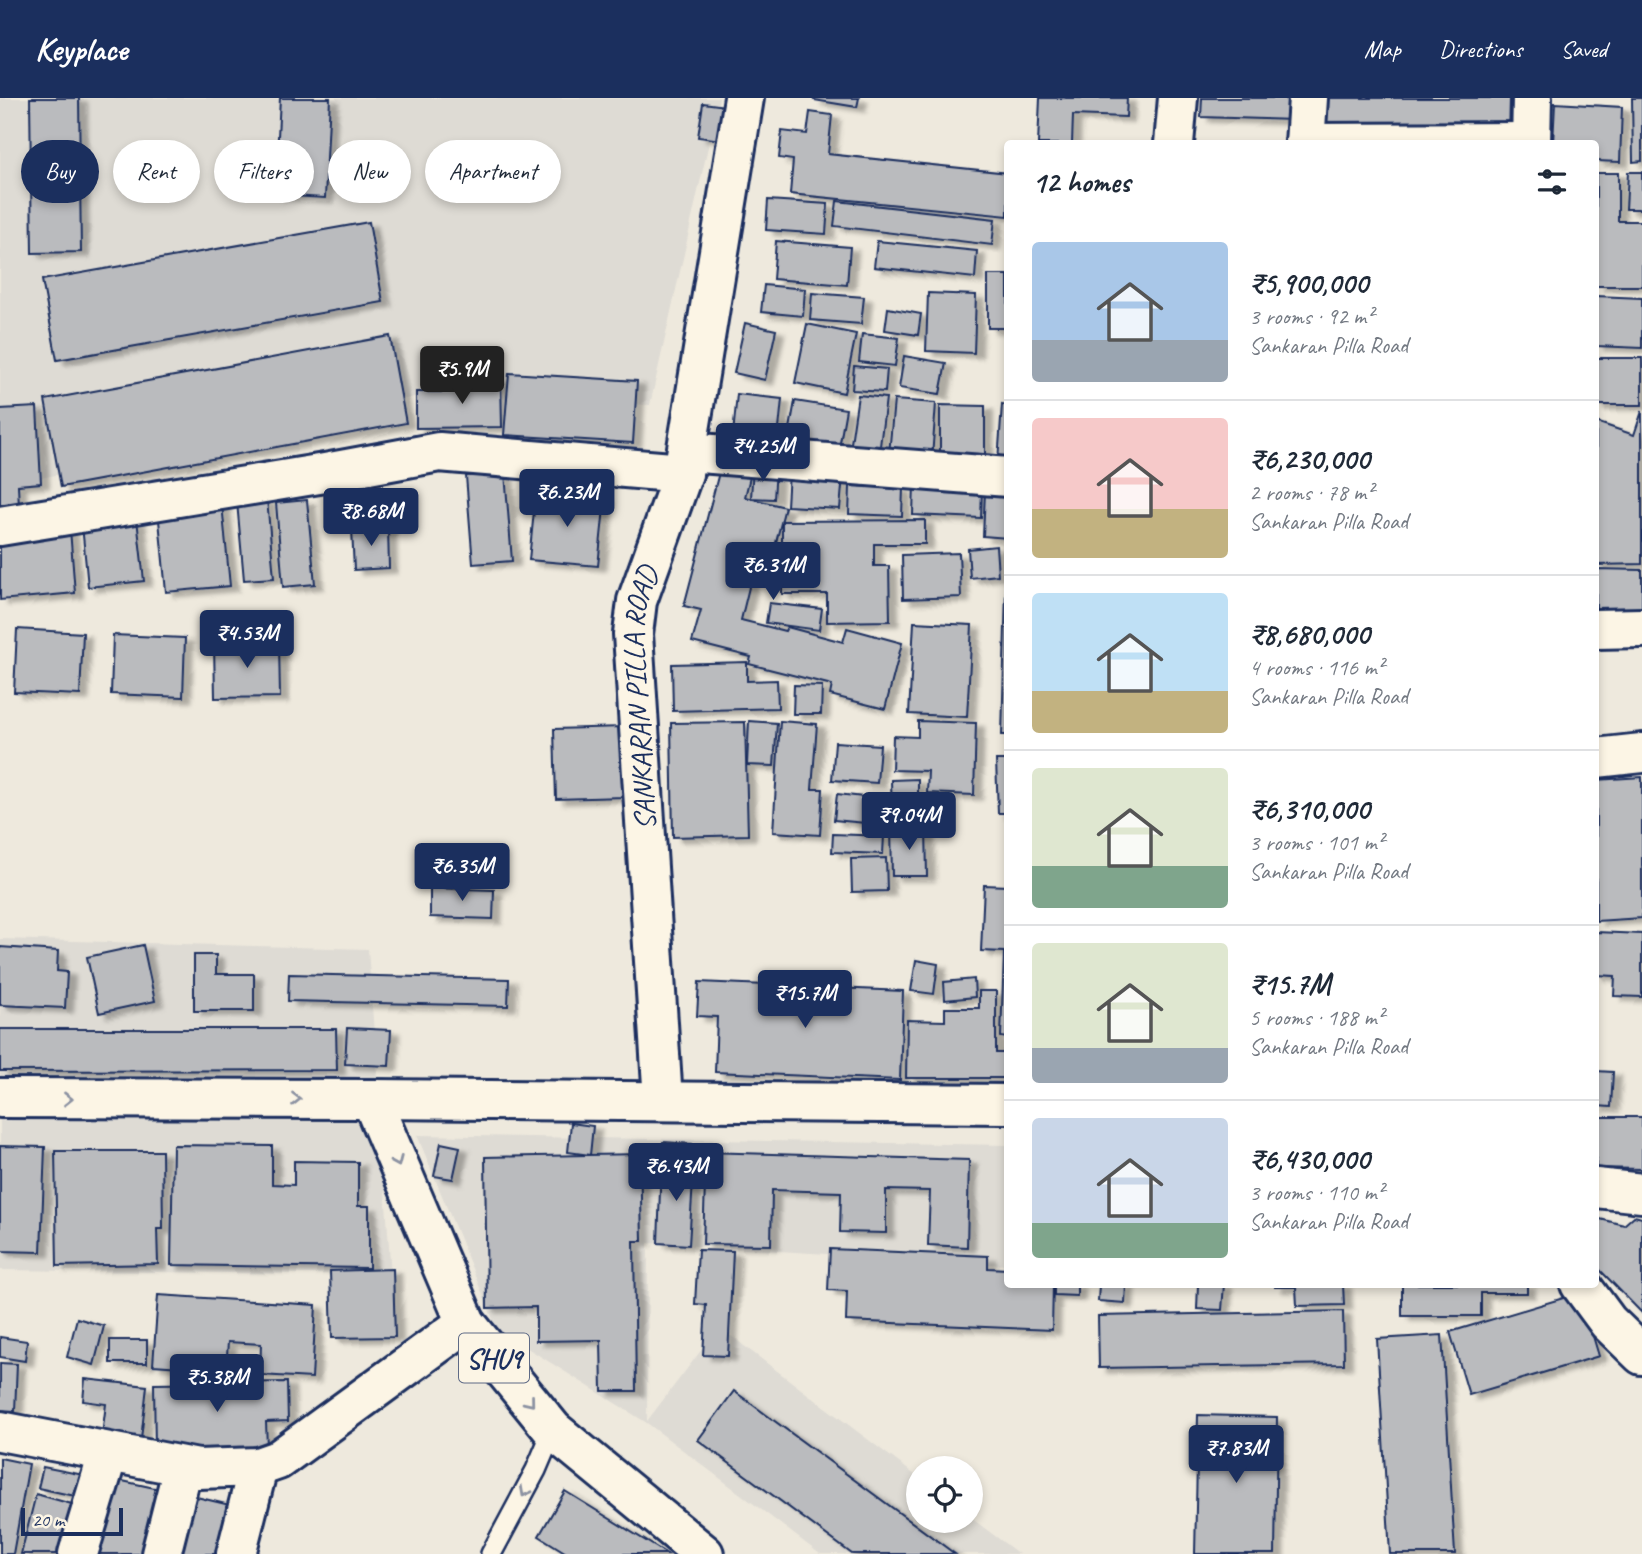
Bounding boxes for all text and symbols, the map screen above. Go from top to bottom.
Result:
text: Keyplace [35,28,128,70]
text: Map [1364,34,1401,64]
text: Directions [1439,34,1522,64]
text: Saved [1560,34,1607,64]
chip: Buy [21,140,99,203]
chip: Rent [113,140,200,203]
chip: Filters [214,140,314,203]
chip: New [328,140,411,203]
chip: Apartment [425,140,561,203]
text: 12 homes [1032,163,1130,201]
icon: filters [1533,163,1571,201]
text: ₹5,900,000 [1249,264,1368,302]
icon: home [1088,270,1172,354]
text: 3 rooms · 92 m² [1249,302,1373,331]
text: Sankaran Pilla Road [1249,331,1408,360]
pin: ₹5.9M [413,346,511,406]
text: ₹5.9M [436,354,488,383]
pin: ₹4.25M [706,424,820,483]
text: ₹4.25M [732,431,794,460]
text: ₹6,230,000 [1249,440,1370,478]
icon: home [1088,446,1172,530]
pin: ₹6.23M [510,470,624,529]
text: ₹6.23M [535,477,599,506]
text: 2 rooms · 78 m² [1249,478,1373,507]
pin: ₹8.68M [314,489,428,548]
text: ₹8.68M [339,496,403,525]
text: Sankaran Pilla Road [1249,507,1408,536]
pin: ₹6.31M [716,542,830,602]
text: ₹6.31M [741,550,805,579]
street label: SANKARAN PILLA ROAD [614,559,668,831]
pin: ₹4.53M [190,610,304,670]
text: ₹8,680,000 [1249,615,1370,653]
text: ₹4.53M [216,618,278,647]
icon: home [1088,621,1172,705]
text: 4 rooms · 116 m² [1249,653,1384,682]
text: Sankaran Pilla Road [1249,682,1408,711]
text: ₹6,310,000 [1249,790,1370,828]
pin: ₹9.04M [852,792,966,852]
icon: home [1088,796,1172,880]
text: ₹9.04M [878,800,940,829]
text: 3 rooms · 101 m² [1249,828,1384,857]
pin: ₹6.35M [405,844,519,903]
text: ₹6.35M [431,851,493,880]
text: Sankaran Pilla Road [1249,857,1408,886]
text: ₹15.7M [1249,965,1330,1003]
pin: ₹15.7M [748,970,862,1030]
icon: home [1088,971,1172,1055]
text: ₹15.7M [774,978,836,1007]
text: 5 rooms · 188 m² [1249,1003,1384,1032]
text: Sankaran Pilla Road [1249,1032,1408,1061]
one-way arrow [63,1091,74,1107]
one-way arrow [291,1091,301,1107]
text: ₹6,430,000 [1249,1140,1370,1178]
pin: ₹6.43M [619,1144,733,1203]
icon: home [1088,1146,1172,1230]
text: ₹6.43M [644,1151,708,1180]
one-way arrow [389,1155,403,1167]
text: 3 rooms · 110 m² [1249,1178,1384,1207]
text: Sankaran Pilla Road [1249,1207,1408,1236]
road number: SHU9 [459,1334,529,1382]
pin: ₹5.38M [160,1354,274,1414]
text: ₹5.38M [186,1362,248,1391]
one-way arrow [522,1393,534,1406]
pin: ₹7.83M [1179,1426,1293,1485]
text: ₹7.83M [1205,1433,1267,1462]
map controls [906,1456,983,1533]
button: locate [906,1456,983,1533]
one-way arrow [519,1485,533,1498]
scale bar [21,1505,122,1537]
text: 20 m [32,1508,64,1532]

